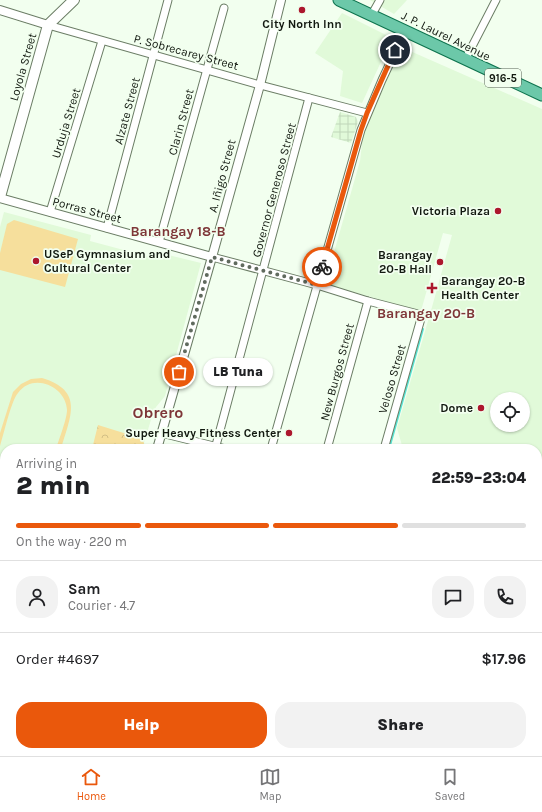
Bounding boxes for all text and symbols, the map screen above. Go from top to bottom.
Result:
marker: City North Inn [297,5,307,15]
street label: J. P. Laurel Avenue [399,8,493,64]
place label: City North Inn [262,17,342,31]
street label: Loyola Street [7,31,40,103]
street label: P. Sobrecarey Street [132,31,240,73]
pin [378,33,412,67]
icon: home [384,39,406,61]
road number: 916-5 [485,69,521,87]
street label: Alzate Street [111,75,143,146]
street label: Urduja Street [49,86,83,160]
street label: Clarin Street [165,87,197,157]
street label: Governor Generoso Street [249,121,299,259]
street label: A. Iñigo Street [206,137,239,214]
street label: Porras Street [51,194,123,226]
place label: Victoria Plaza [412,204,490,218]
marker: Victoria Plaza [493,206,503,216]
district label: Barangay 18-B [131,223,225,240]
place label: USeP Gymnasium and Cultural Center [44,247,170,275]
courier [302,247,342,287]
place label: Barangay 20-B Hall [378,248,432,276]
marker: USeP Gymnasium and Cultural Center [31,256,41,266]
icon: bike [311,256,333,278]
marker: Barangay 20-B Hall [435,257,445,267]
place label: Barangay 20-B Health Center [441,274,525,302]
marker: Barangay 20-B Health Center [426,282,438,294]
district label: Barangay 20-B [377,305,475,322]
street label: New Burgos Street [317,321,357,422]
street label: Veloso Street [375,342,409,415]
pin [162,355,196,389]
callout: LB Tuna [203,358,273,386]
icon: bag [168,361,190,383]
text: LB Tuna [213,364,263,379]
map controls [490,392,530,432]
button: locate [490,392,530,432]
place label: Dome [440,401,473,415]
district label: Obrero [133,403,183,422]
marker: Dome [476,403,486,413]
place label: Super Heavy Fitness Center [125,426,281,440]
marker: Super Heavy Fitness Center [284,428,294,438]
text: Arriving in [16,456,77,471]
text: 22:59–23:04 [431,469,526,487]
text: 2 min [16,470,91,501]
text: On the way · 220 m [16,534,127,549]
button: person [16,576,58,618]
button: chat [432,576,474,618]
button: phone [484,576,526,618]
text: Sam [68,580,101,598]
text: Courier · 4.7 [68,598,135,613]
text: Order #4697 [16,650,99,668]
text: $17.96 [481,650,526,668]
button: Help [16,702,267,748]
button: Share [275,702,526,748]
tab: Home [77,766,106,803]
tab: Map [259,766,281,803]
tab: Saved [435,766,465,803]

